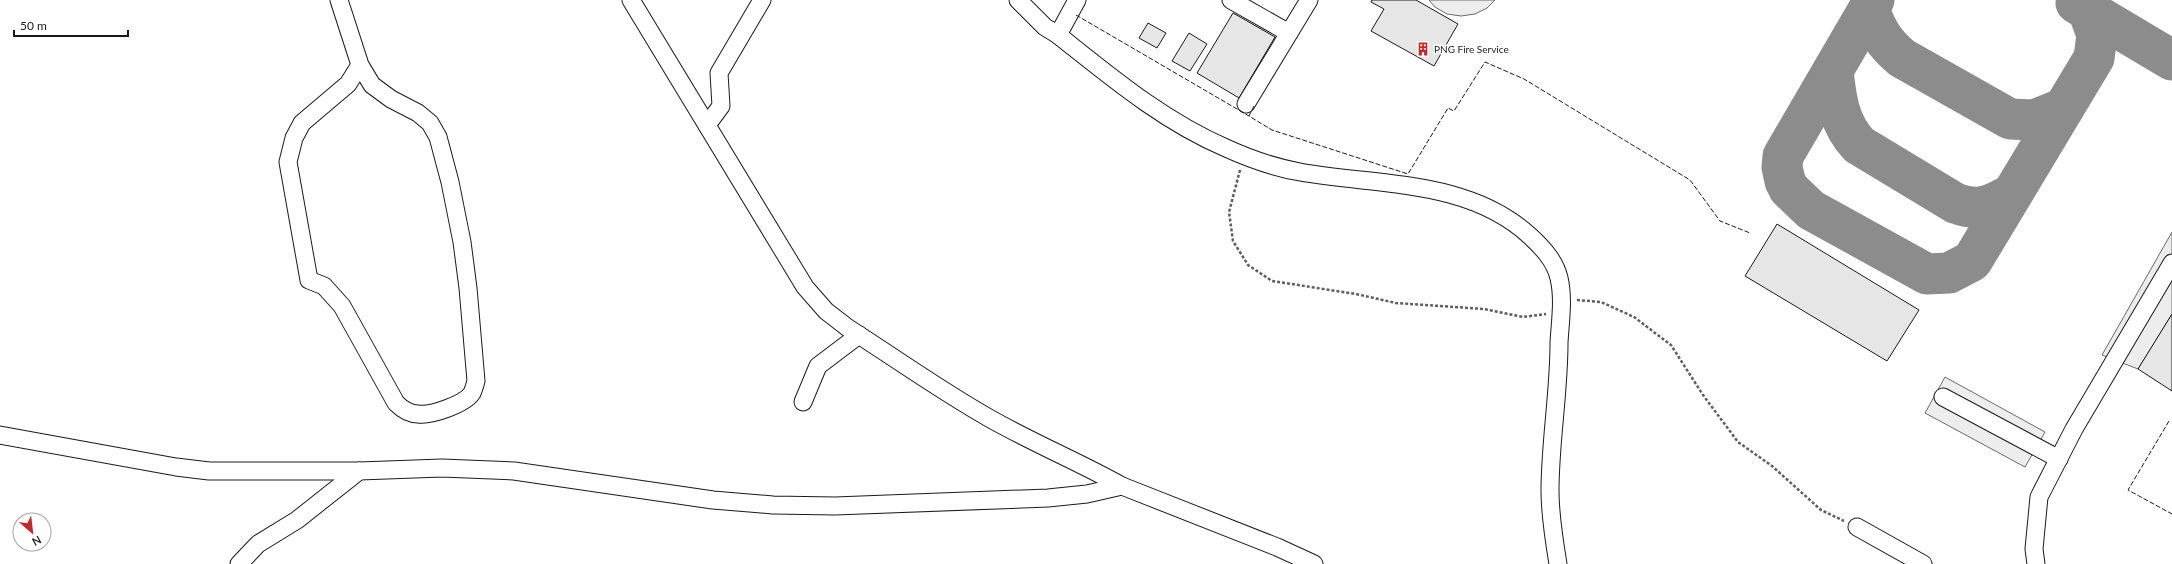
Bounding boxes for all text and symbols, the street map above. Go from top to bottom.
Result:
scale bar [14,12,128,38]
text: 50 m [20,18,47,33]
building icon: PNG Fire Service [1415,41,1431,57]
place label: PNG Fire Service [1434,43,1509,55]
north arrow [12,512,52,552]
text: N [30,534,44,549]

